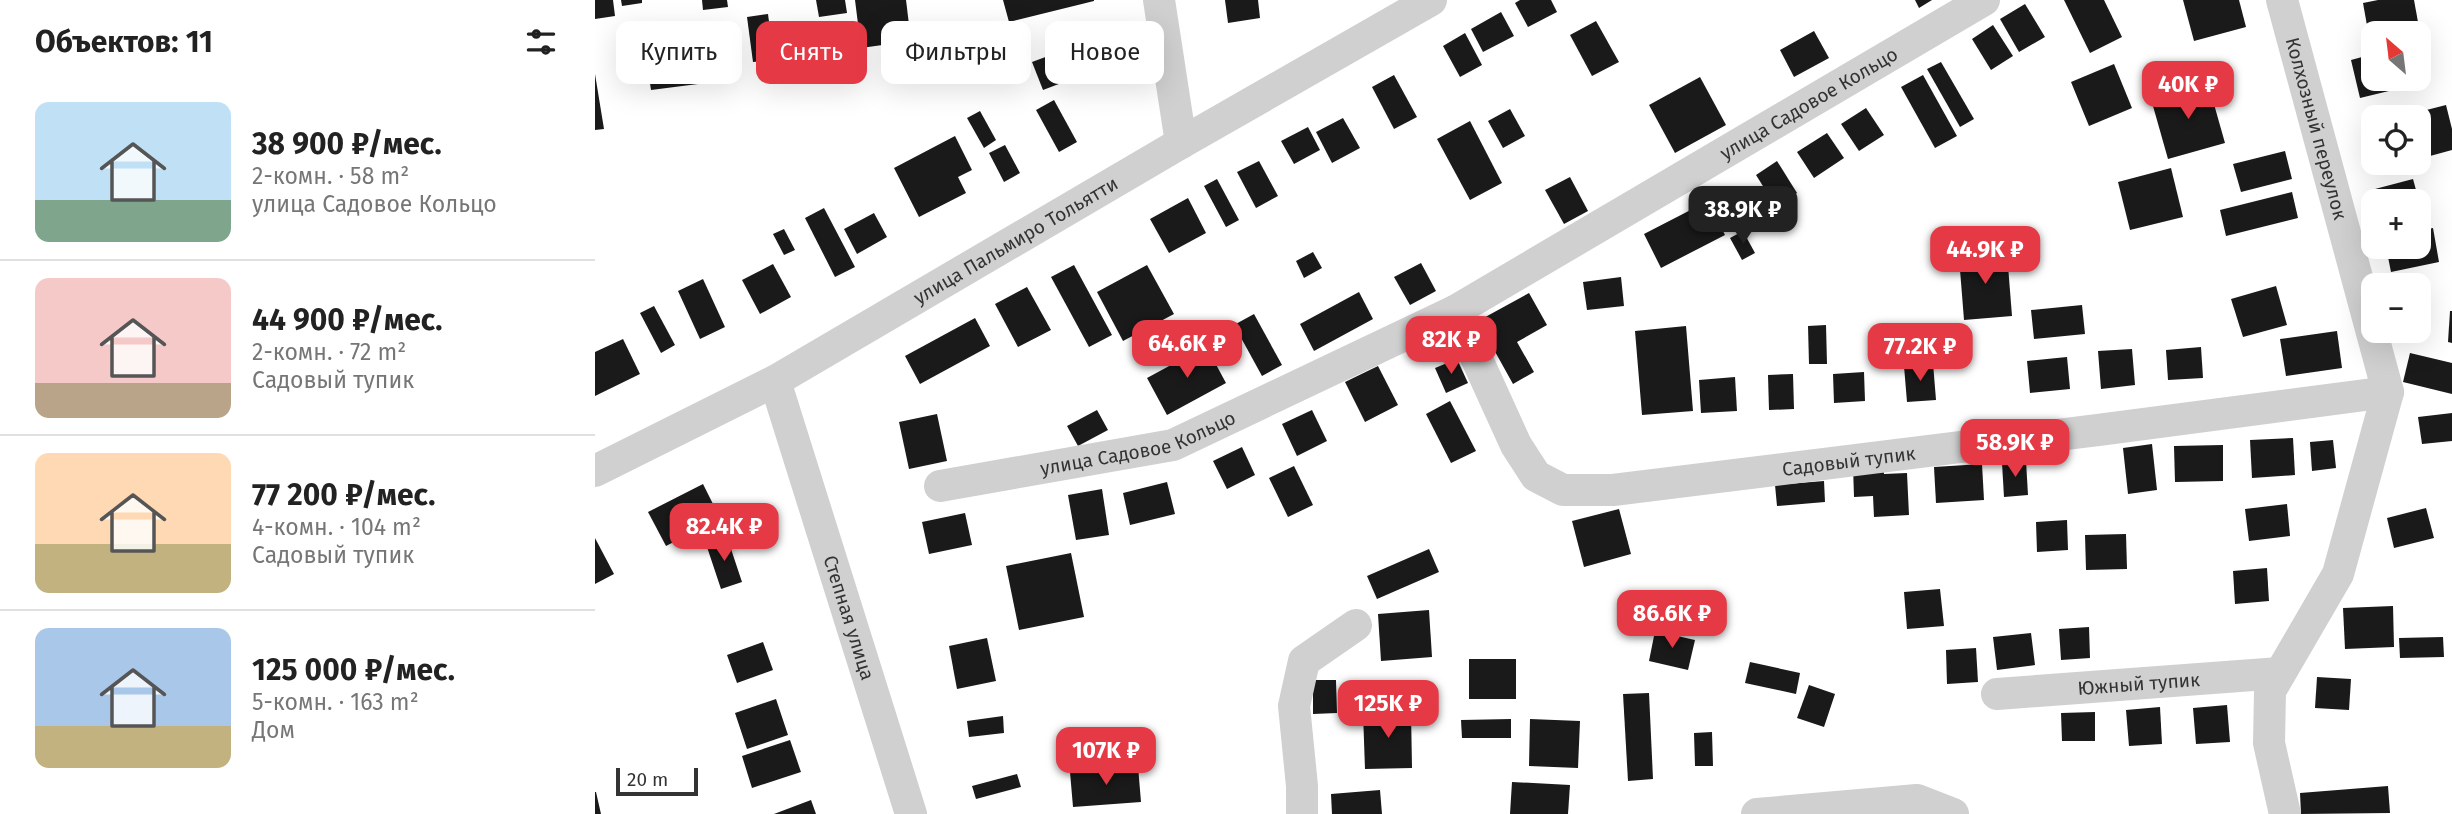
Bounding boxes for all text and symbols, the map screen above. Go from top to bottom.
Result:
chip: Купить [616,21,742,84]
chip: Снять [756,21,867,84]
chip: Фильтры [881,21,1031,84]
chip: Новое [1045,21,1164,84]
north arrow [2361,21,2431,91]
map controls [2361,21,2431,343]
icon: filters [522,23,560,61]
text: Объектов: 11 [35,24,213,60]
street label: Колхозный переулок [2281,35,2352,222]
street label: улица Садовое Кольцо [1716,42,1902,165]
pin: 40K ₽ [2139,61,2237,121]
text: 40K ₽ [2158,70,2218,98]
button: locate [2361,105,2431,175]
text: 38 900 ₽/мес. [252,126,442,162]
icon: home [91,130,175,214]
text: 2-комн. · 58 m² [252,162,409,190]
street label: улица Пальмиро Тольятти [909,172,1122,309]
pin: 38.9K ₽ [1678,187,1808,246]
button: + [2361,189,2431,259]
text: улица Садовое Кольцо [252,190,497,218]
text: 38.9K ₽ [1705,195,1781,223]
pin: 44.9K ₽ [1920,226,2050,286]
text: 44.9K ₽ [1946,235,2024,263]
button: − [2361,273,2431,343]
text: 44 900 ₽/мес. [252,302,443,338]
icon: home [91,306,175,390]
pin: 82K ₽ [1402,316,1500,376]
pin: 64.6K ₽ [1122,320,1252,380]
pin: 77.2K ₽ [1855,324,1985,383]
text: 82K ₽ [1422,325,1480,353]
text: 64.6K ₽ [1148,329,1226,357]
text: 77.2K ₽ [1884,332,1956,360]
text: 2-комн. · 72 m² [252,338,406,366]
text: Садовый тупик [252,366,414,394]
street label: улица Садовое Кольцо [1038,406,1239,480]
pin: 58.9K ₽ [1950,420,2080,479]
text: 58.9K ₽ [1976,428,2054,456]
street label: Садовый тупик [1781,442,1917,481]
text: 77 200 ₽/мес. [252,477,435,513]
icon: home [91,481,175,565]
pin: 82.4K ₽ [659,504,789,563]
text: 82.4K ₽ [686,512,762,540]
text: 4-комн. · 104 m² [252,513,421,541]
text: Садовый тупик [252,541,414,569]
street label: Степная улица [818,553,879,683]
pin: 86.6K ₽ [1607,590,1737,650]
text: 86.6K ₽ [1633,599,1711,627]
text: 125 000 ₽/мес. [252,652,455,688]
icon: home [91,656,175,740]
street label: Южный тупик [2077,668,2201,700]
pin: 125K ₽ [1331,680,1445,740]
text: 5-комн. · 163 m² [252,688,419,716]
text: 125K ₽ [1354,689,1422,717]
text: Дом [252,716,295,744]
pin: 107K ₽ [1049,728,1163,787]
text: 107K ₽ [1072,736,1140,764]
scale bar [616,765,698,797]
text: 20 m [627,768,668,791]

